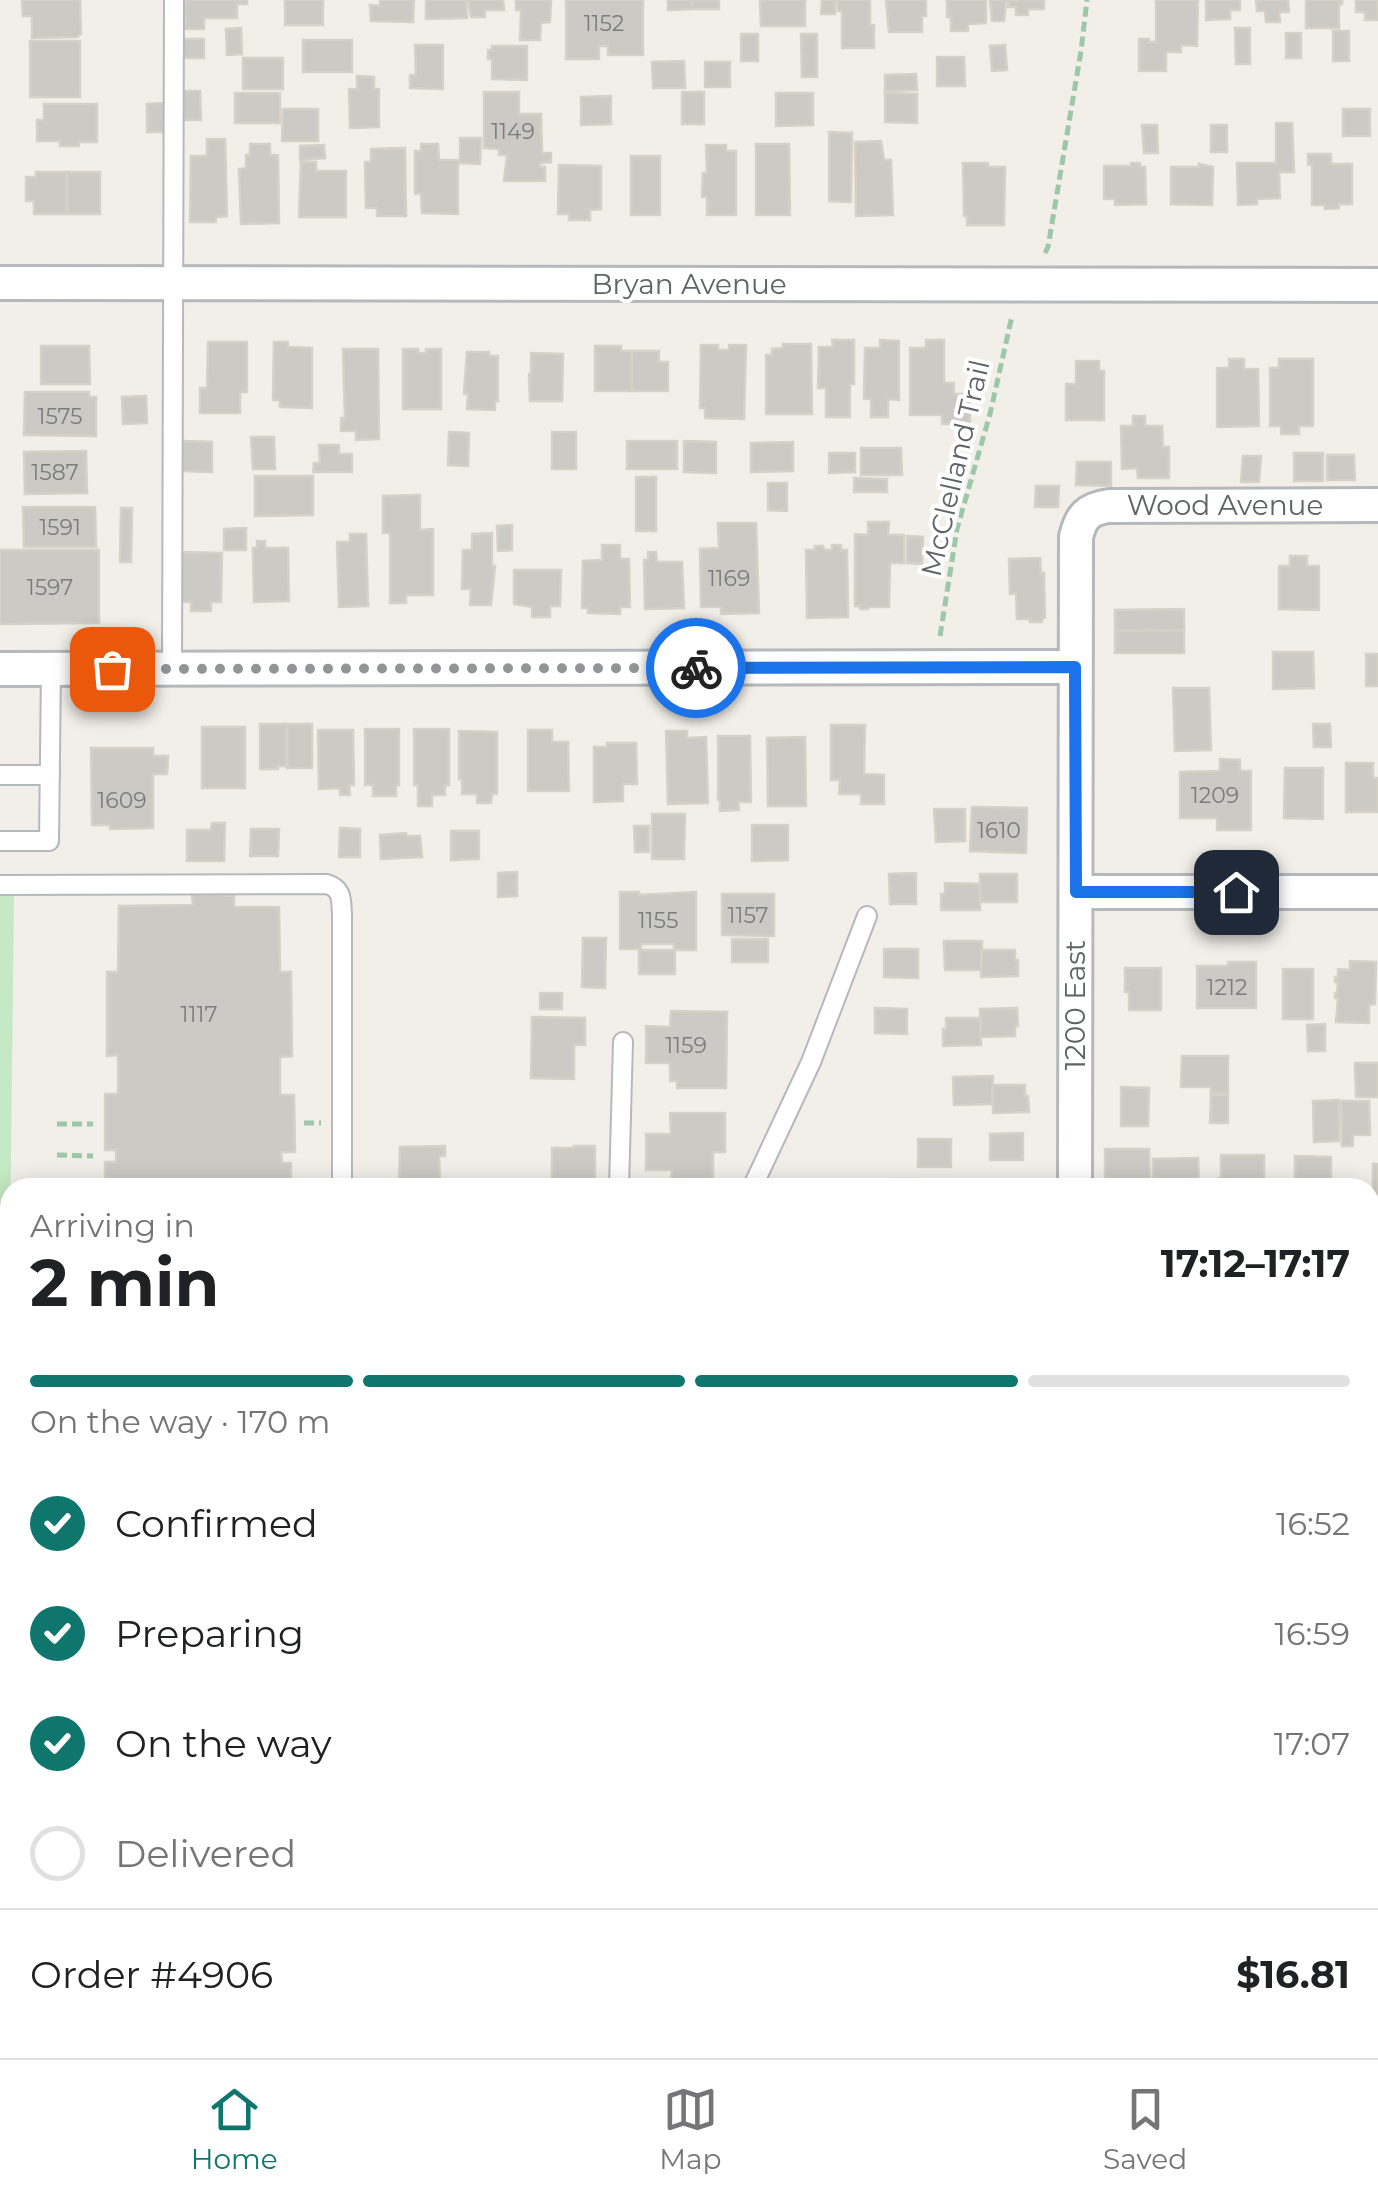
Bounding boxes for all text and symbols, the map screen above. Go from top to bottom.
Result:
house number: 1152 [584,10,624,37]
house number: 1149 [491,118,535,145]
street label: Bryan Avenue [591,267,787,301]
street label: McClelland Trail [914,357,996,579]
house number: 1575 [37,403,83,430]
house number: 1587 [31,459,79,486]
street label: Wood Avenue [1127,488,1323,522]
house number: 1591 [39,514,81,541]
house number: 1169 [708,565,750,592]
house number: 1597 [27,574,73,601]
courier [646,618,746,718]
pin [70,627,155,712]
icon: bike [669,641,724,696]
icon: bag [85,642,140,697]
house number: 1209 [1191,782,1239,809]
house number: 1609 [97,787,147,814]
house number: 1610 [977,817,1021,844]
pin [1194,850,1279,935]
icon: home [1209,865,1264,920]
house number: 1157 [728,902,769,929]
house number: 1155 [638,907,678,934]
street label: 1200 East [1058,940,1092,1070]
house number: 1212 [1207,974,1247,1001]
house number: 1117 [181,1001,217,1028]
house number: 1159 [665,1032,707,1059]
text: Arriving in [30,1206,195,1245]
text: 17:12–17:17 [1161,1240,1350,1287]
text: 2 min [30,1243,219,1322]
text: On the way · 170 m [30,1402,330,1441]
icon: check [30,1496,85,1551]
text: Confirmed [115,1500,318,1547]
text: 16:52 [1276,1504,1350,1543]
icon: check [30,1606,85,1661]
text: Preparing [115,1610,304,1657]
text: 16:59 [1275,1614,1350,1653]
icon: check [30,1716,85,1771]
text: On the way [115,1720,332,1767]
text: 17:07 [1274,1724,1350,1763]
text: Delivered [115,1830,296,1877]
text: Order #4906 [30,1951,273,1998]
text: $16.81 [1236,1951,1350,1998]
tab: Home [191,2082,278,2176]
tab: Map [659,2082,722,2176]
tab: Saved [1103,2082,1187,2176]

